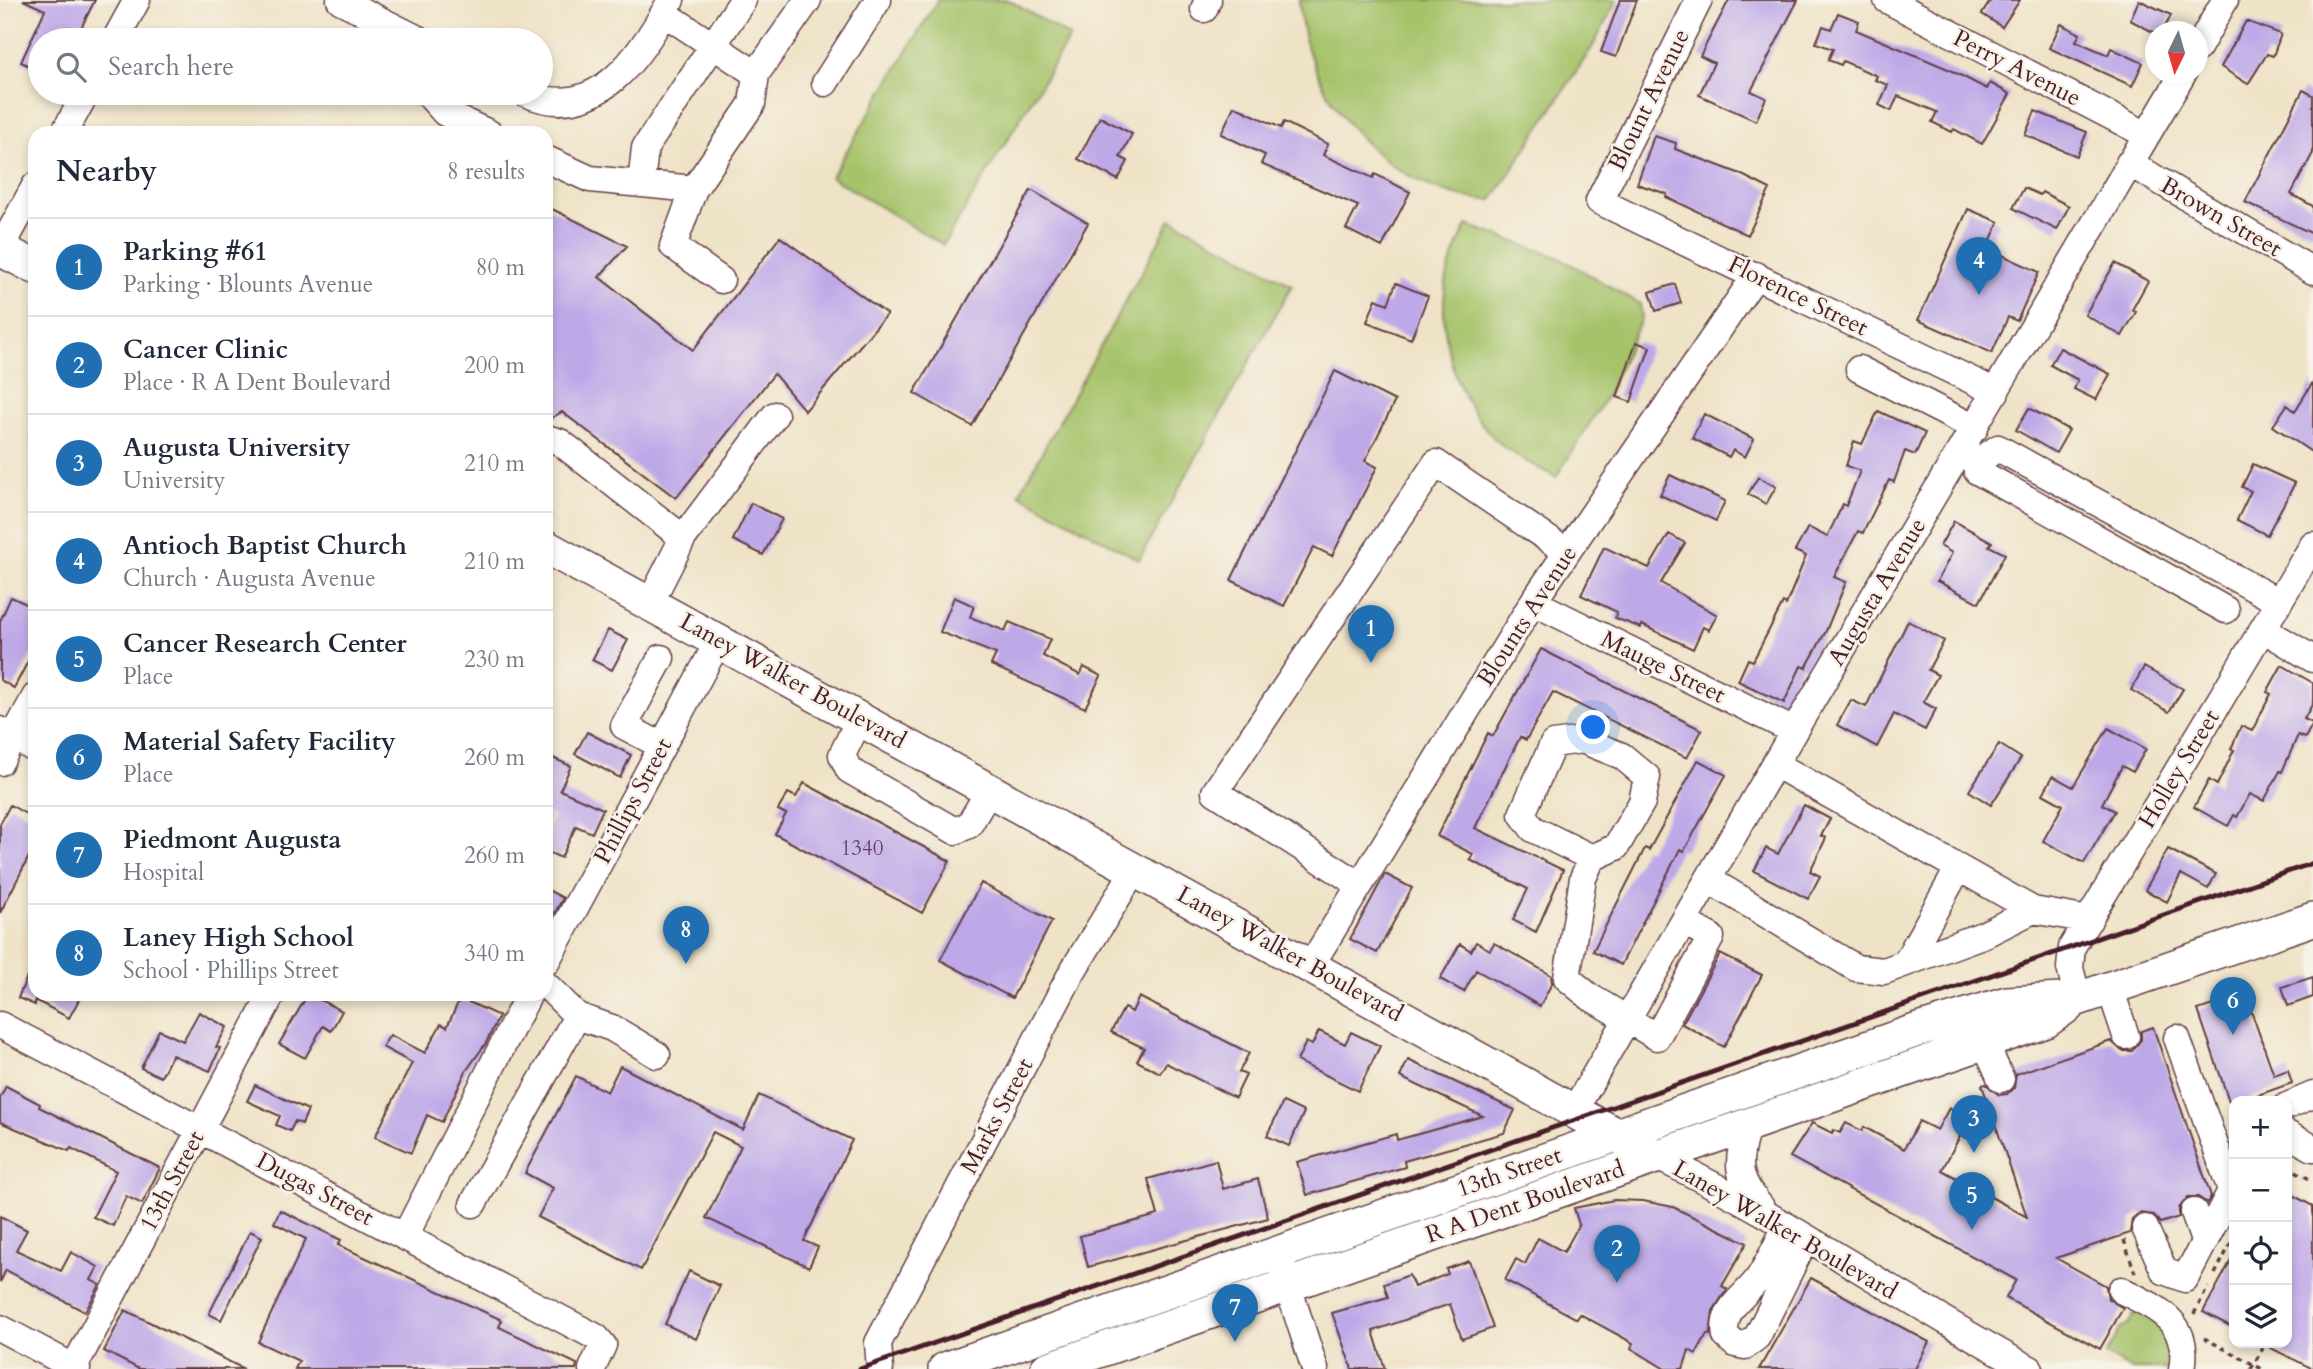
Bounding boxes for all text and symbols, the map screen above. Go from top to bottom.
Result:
north arrow [2145,21,2208,84]
street label: Perry Avenue [1947,22,2087,114]
street label: Blount Avenue [1600,24,1698,176]
search box [28,28,553,105]
icon: search [52,48,90,86]
text: Search here [108,49,234,84]
text: Nearby [56,151,157,192]
text: 8 results [447,156,525,187]
street label: Brown Street [2154,169,2288,265]
text: Parking #61 [123,234,268,269]
pin: 4 [1956,237,2002,295]
street label: Florence Street [1722,248,1874,344]
text: 1 [73,252,85,283]
text: 80 m [476,252,525,283]
text: Parking · Blounts Avenue [123,269,373,300]
text: Cancer Clinic [123,332,288,367]
text: 2 [73,350,85,381]
text: 200 m [464,350,525,381]
text: Place · R A Dent Boulevard [123,367,391,398]
text: Augusta University [123,430,350,465]
text: 3 [73,448,85,479]
text: 210 m [464,448,525,479]
text: University [123,465,225,496]
street label: Augusta Avenue [1820,512,1934,672]
text: Antioch Baptist Church [123,528,407,563]
street label: Blounts Avenue [1469,539,1585,693]
text: 4 [73,546,85,577]
text: 210 m [464,546,525,577]
text: Church · Augusta Avenue [123,563,376,594]
street label: Laney Walker Boulevard [674,605,912,757]
pin: 1 [1348,605,1394,663]
street label: Mauge Street [1595,623,1731,712]
text: Cancer Research Center [123,626,407,661]
text: 5 [73,644,85,675]
text: 230 m [464,644,525,675]
text: Place [123,661,173,692]
street label: Holley Street [2131,703,2228,835]
your location [1576,710,1610,744]
text: Material Safety Facility [123,724,396,759]
street label: Phillips Street [586,732,680,870]
text: 6 [73,742,85,773]
text: 260 m [464,742,525,773]
text: Place [123,759,173,790]
text: Piedmont Augusta [123,822,341,857]
house number: 1340 [840,834,884,863]
text: 7 [73,840,85,871]
text: 260 m [464,840,525,871]
text: Hospital [123,857,204,888]
street label: Laney Walker Boulevard [1171,878,1409,1030]
pin: 8 [663,906,709,964]
text: Laney High School [123,920,354,955]
text: 8 [73,938,85,969]
text: 340 m [464,938,525,969]
text: School · Phillips Street [123,955,339,986]
pin: 6 [2210,977,2256,1035]
street label: Marks Street [953,1052,1042,1180]
pin: 3 [1951,1095,1997,1153]
map controls [2229,1096,2292,1348]
button: + [2229,1096,2292,1159]
street label: 13th Street [132,1125,212,1237]
street label: 13th Street [1452,1138,1567,1205]
street label: Dugas Street [250,1144,380,1234]
street label: R A Dent Boulevard [1421,1152,1629,1251]
street label: Laney Walker Boulevard [1667,1152,1903,1308]
button: − [2229,1159,2292,1222]
pin: 5 [1949,1172,1995,1230]
button: locate [2229,1222,2292,1285]
pin: 2 [1594,1225,1640,1283]
pin: 7 [1212,1284,1258,1342]
button: layers [2229,1285,2292,1348]

